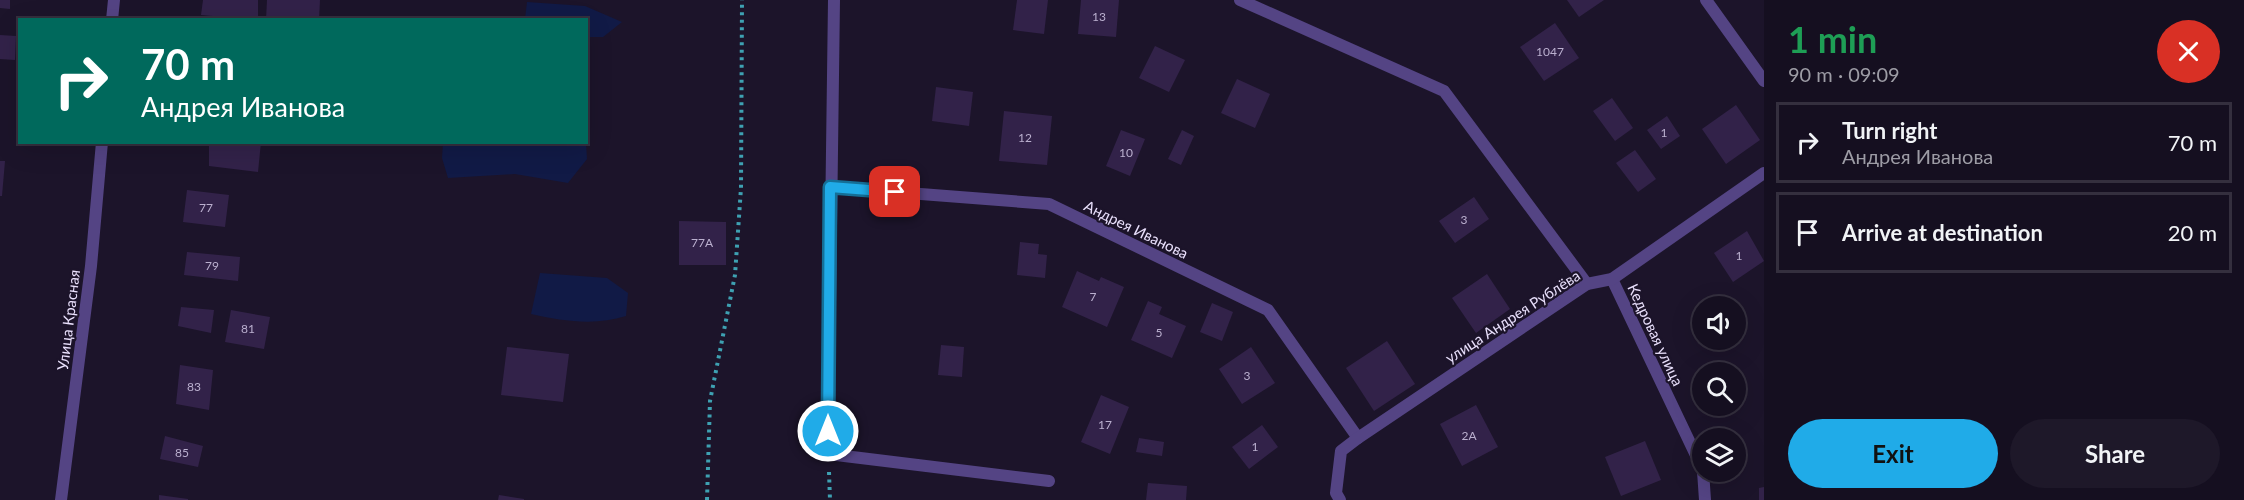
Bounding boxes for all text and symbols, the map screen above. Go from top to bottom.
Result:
house number: 13 [1092,9,1106,24]
text: 1 min [1788,17,1877,61]
button: close [2157,20,2220,83]
text: 70 m [141,39,235,89]
icon: right [42,42,120,120]
house number: 1047 [1536,44,1564,59]
text: 90 m · 09:09 [1788,62,1900,86]
text: Андрея Иванова [141,90,345,123]
text: Turn right [1842,117,1937,144]
house number: 1 [1661,125,1668,140]
icon: right [1791,126,1824,159]
text: 70 m [2168,129,2217,156]
house number: 12 [1018,130,1032,145]
text: Андрея Иванова [1842,144,1993,168]
house number: 10 [1119,145,1133,160]
pin [869,166,920,217]
icon: arrive [878,175,911,208]
street label: Андрея Иванова [1082,196,1191,262]
house number: 77 [199,200,213,215]
house number: 3 [1461,212,1468,227]
icon: arrive [1791,216,1824,249]
text: Arrive at destination [1842,219,2043,246]
text: 20 m [2168,219,2217,246]
house number: 77А [691,235,714,250]
house number: 1 [1736,248,1743,263]
house number: 79 [205,258,219,273]
street label: улица Андрея Рублёва [1442,266,1583,366]
street label: Улица Красная [53,268,83,371]
street label: Кедровая улица [1624,281,1687,389]
house number: 7 [1090,289,1097,304]
map controls [1692,296,1746,482]
button: sound [1692,296,1746,350]
house number: 81 [241,321,255,336]
house number: 5 [1156,325,1163,340]
button: search [1692,362,1746,416]
house number: 3 [1244,368,1251,383]
house number: 83 [187,379,201,394]
position arrow [796,399,860,463]
house number: 17 [1098,417,1112,432]
button: Exit [1788,419,1998,488]
button: Share [2010,419,2220,488]
house number: 2А [1461,428,1477,443]
button: layers [1692,428,1746,482]
house number: 1 [1252,439,1259,454]
house number: 85 [175,445,189,460]

